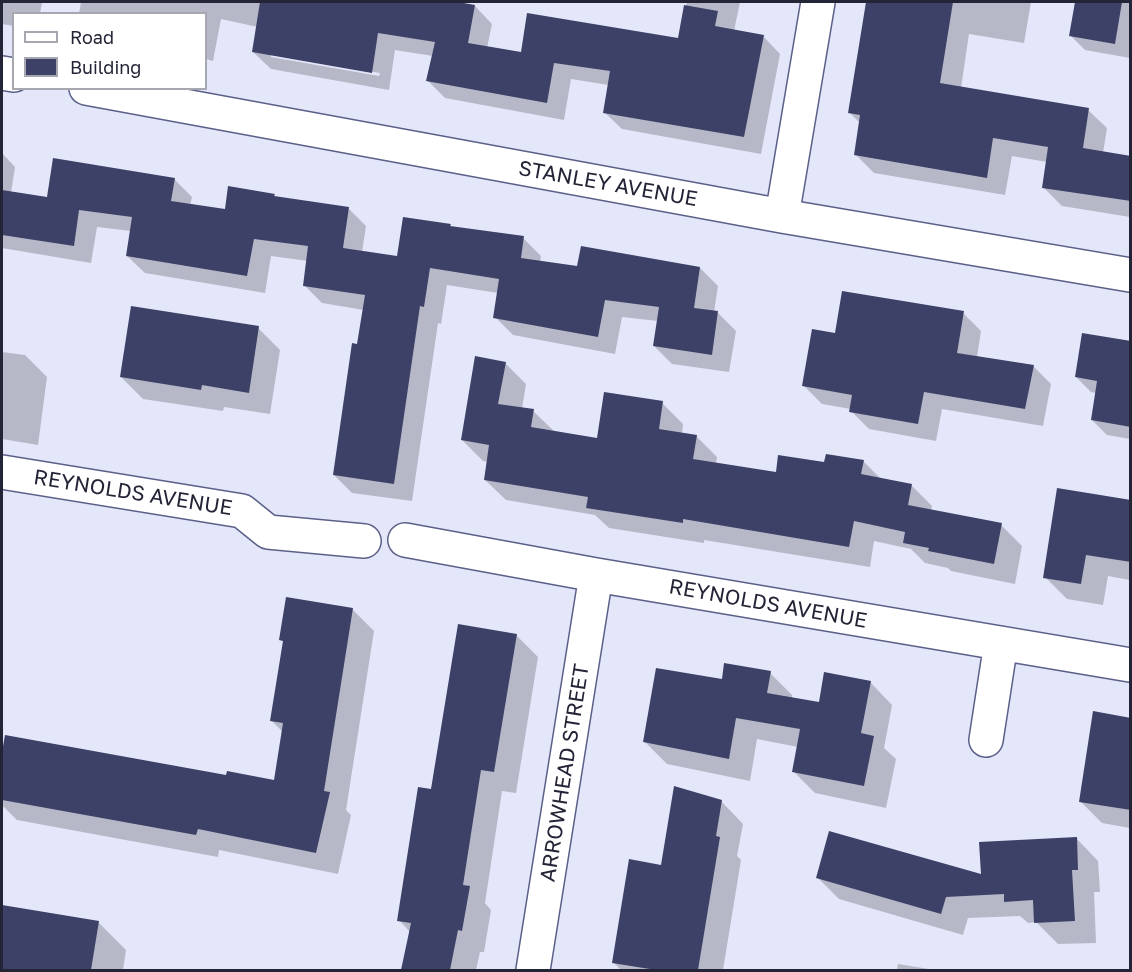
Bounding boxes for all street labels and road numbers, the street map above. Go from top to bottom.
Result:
street label: STANLEY AVENUE [516,156,700,212]
street label: REYNOLDS AVENUE [32,465,234,521]
street label: REYNOLDS AVENUE [667,574,869,634]
street label: ARROWHEAD STREET [535,662,595,884]

